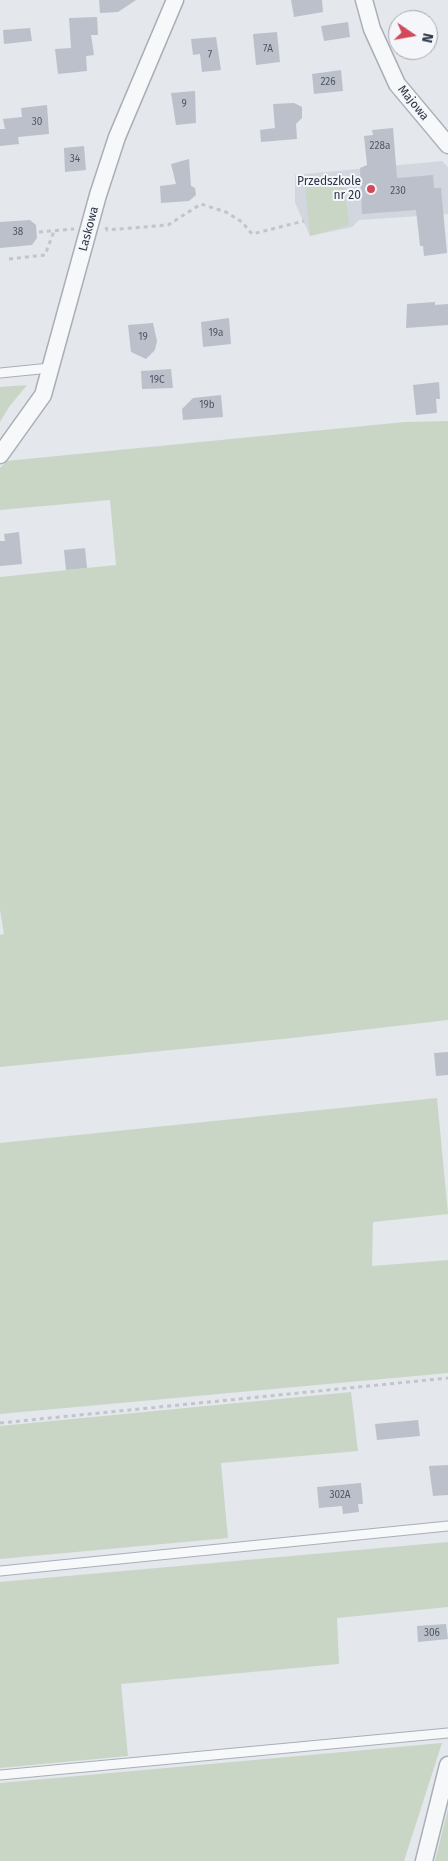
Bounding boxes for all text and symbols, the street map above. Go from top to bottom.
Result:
north arrow [388,10,438,60]
text: N [418,32,436,44]
house number: 7A [263,43,273,55]
house number: 7 [208,49,212,61]
house number: 226 [320,76,336,88]
street label: Majowa [394,82,432,124]
house number: 9 [181,98,187,110]
house number: 30 [32,116,42,128]
house number: 228a [370,140,390,152]
house number: 34 [70,153,80,165]
place label: Przedszkole nr 20 [297,175,361,203]
marker: Przedszkole nr 20 [365,183,377,195]
house number: 230 [390,185,406,197]
street label: Laskowa [76,205,102,253]
house number: 38 [13,226,23,238]
house number: 19a [209,327,223,339]
house number: 19 [138,331,148,343]
house number: 19C [149,374,165,386]
house number: 19b [199,399,215,411]
house number: 302A [329,1489,351,1501]
house number: 306 [424,1627,440,1639]

